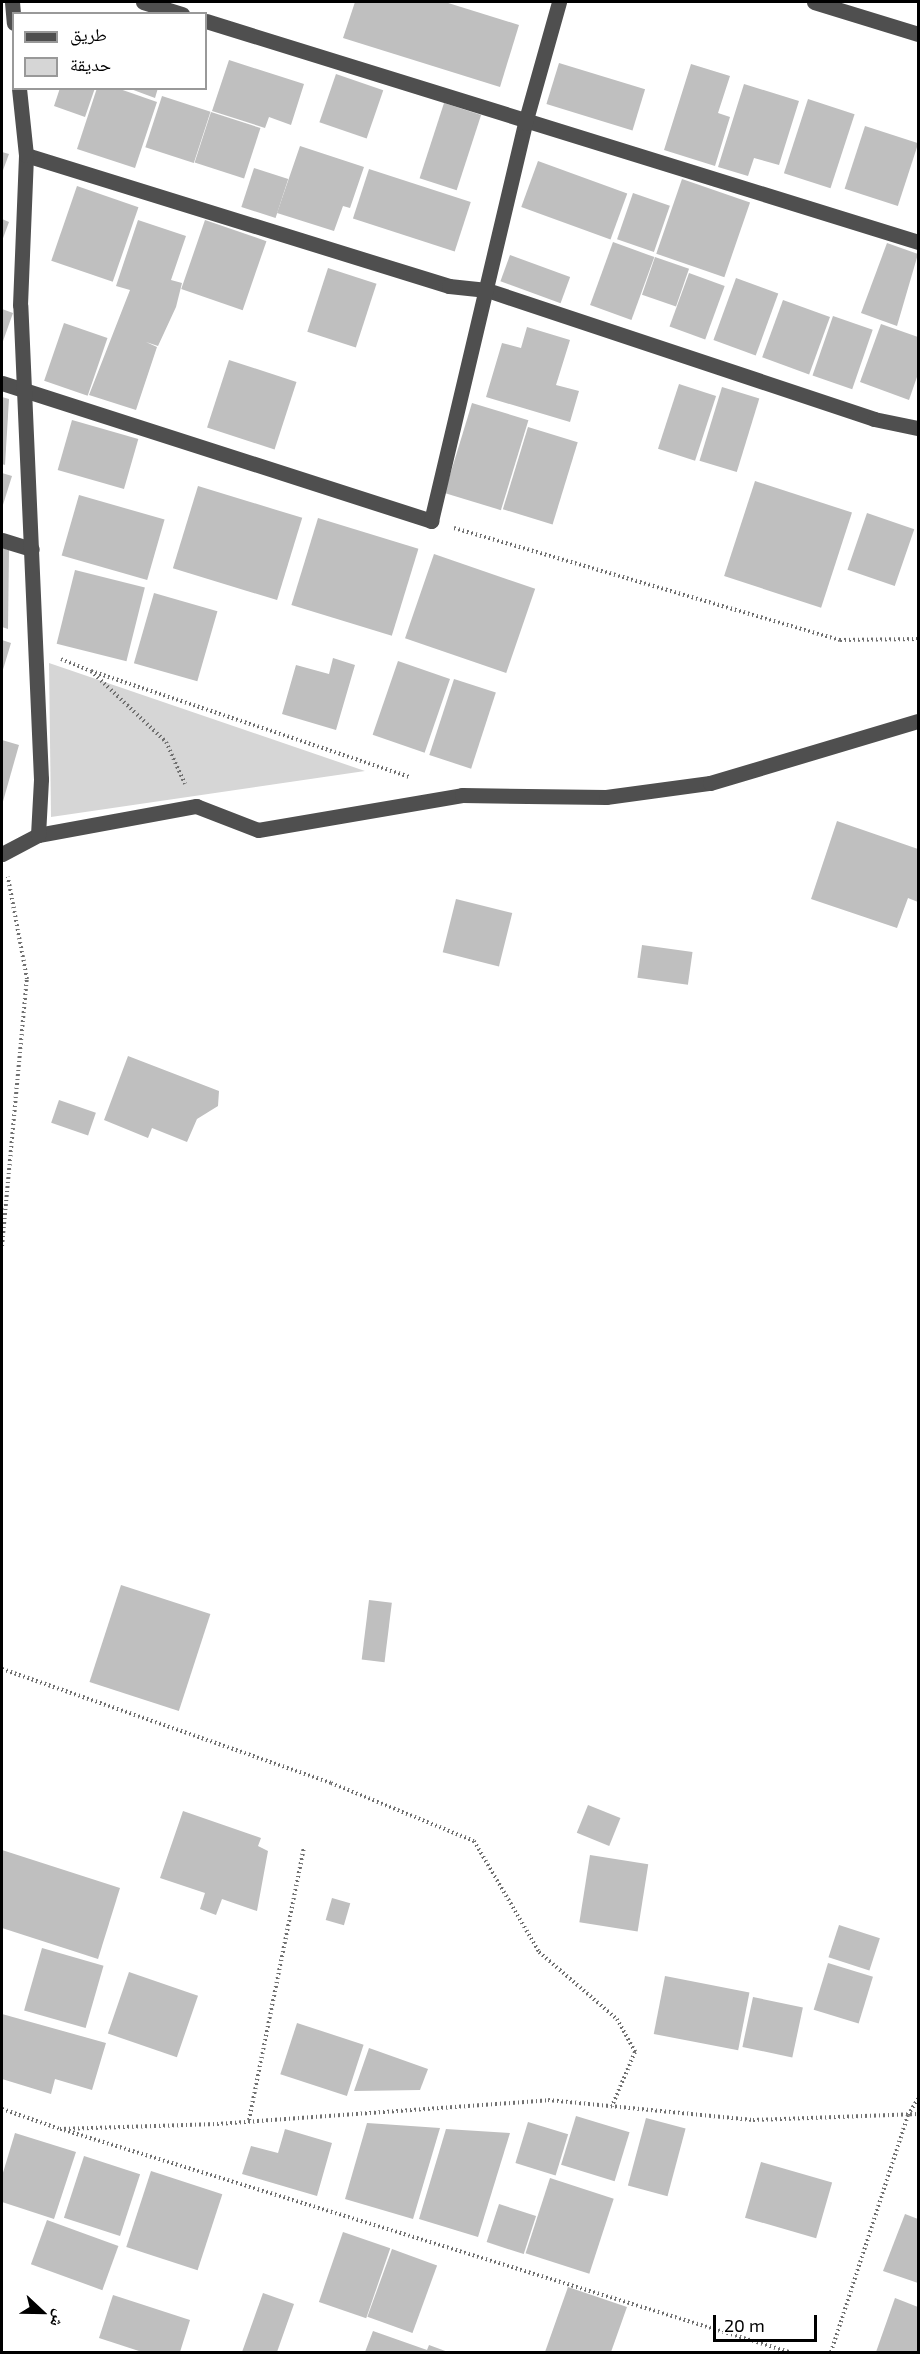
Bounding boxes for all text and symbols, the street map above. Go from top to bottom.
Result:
legend [12,12,207,90]
text: طريق [70,23,107,45]
text: حديقة [70,53,111,75]
north arrow [12,2282,72,2342]
scale bar [716,2303,820,2341]
text: ش [47,2307,71,2330]
text: 20 m [724,2314,765,2336]

